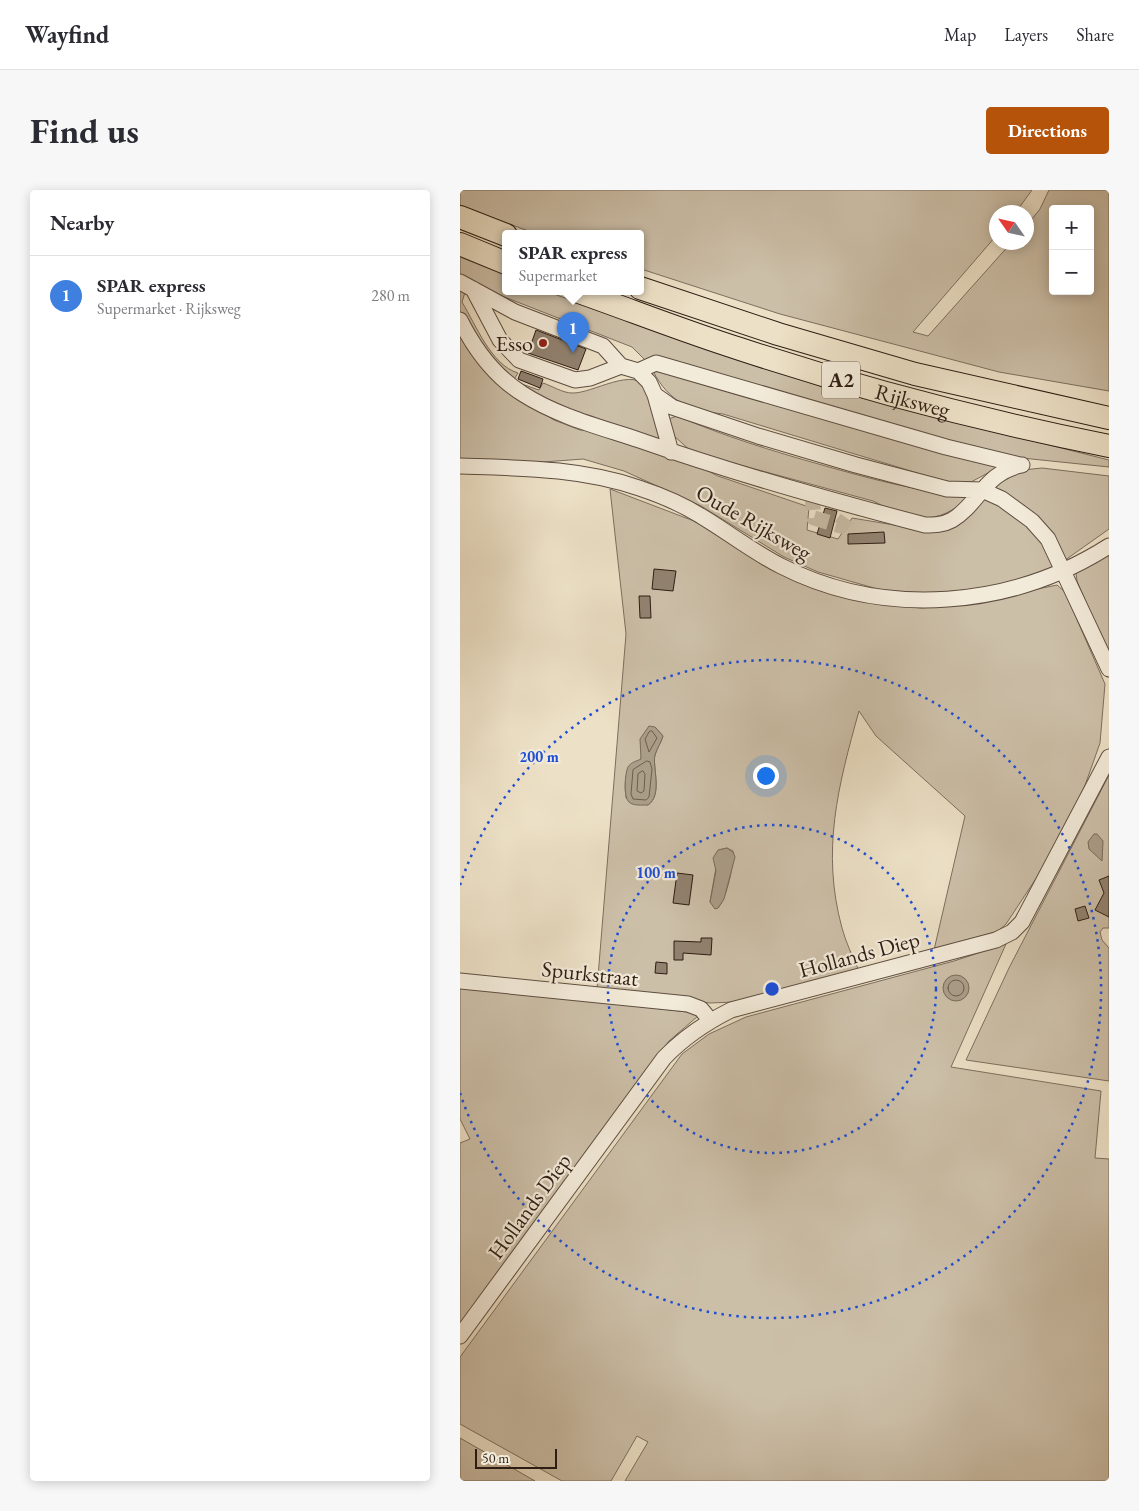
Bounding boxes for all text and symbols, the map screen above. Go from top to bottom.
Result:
text: Wayfind [25,19,109,50]
text: Map [944,23,976,46]
text: Layers [1004,23,1048,46]
text: Share [1076,23,1114,46]
button: Directions [986,107,1109,154]
text: Find us [30,108,139,153]
north arrow [989,205,1034,250]
map controls [1049,205,1094,295]
button: + [1049,205,1094,250]
text: Nearby [50,209,114,236]
popup [502,230,644,295]
text: SPAR express [519,240,627,265]
button: − [1049,250,1094,295]
text: Supermarket [519,265,597,286]
text: SPAR express [97,273,206,298]
text: 1 [62,285,70,306]
text: 280 m [371,285,410,306]
text: Supermarket · Rijksweg [97,298,241,319]
pin: 1 [557,312,589,353]
place label: Esso [495,329,533,358]
marker: Esso [537,337,549,349]
road number: A2 [822,362,860,398]
street label: Rijksweg [872,377,953,425]
street label: Oude Rijksweg [691,478,817,567]
text: 200 m [519,747,559,766]
your location [753,763,779,789]
text: 100 m [636,863,676,882]
street label: Hollands Diep [796,924,923,985]
street label: Spurkstraat [540,954,640,993]
centre of rings [763,980,781,998]
street label: Hollands Diep [481,1148,578,1265]
scale bar [475,1446,558,1469]
text: 50 m [482,1449,509,1467]

